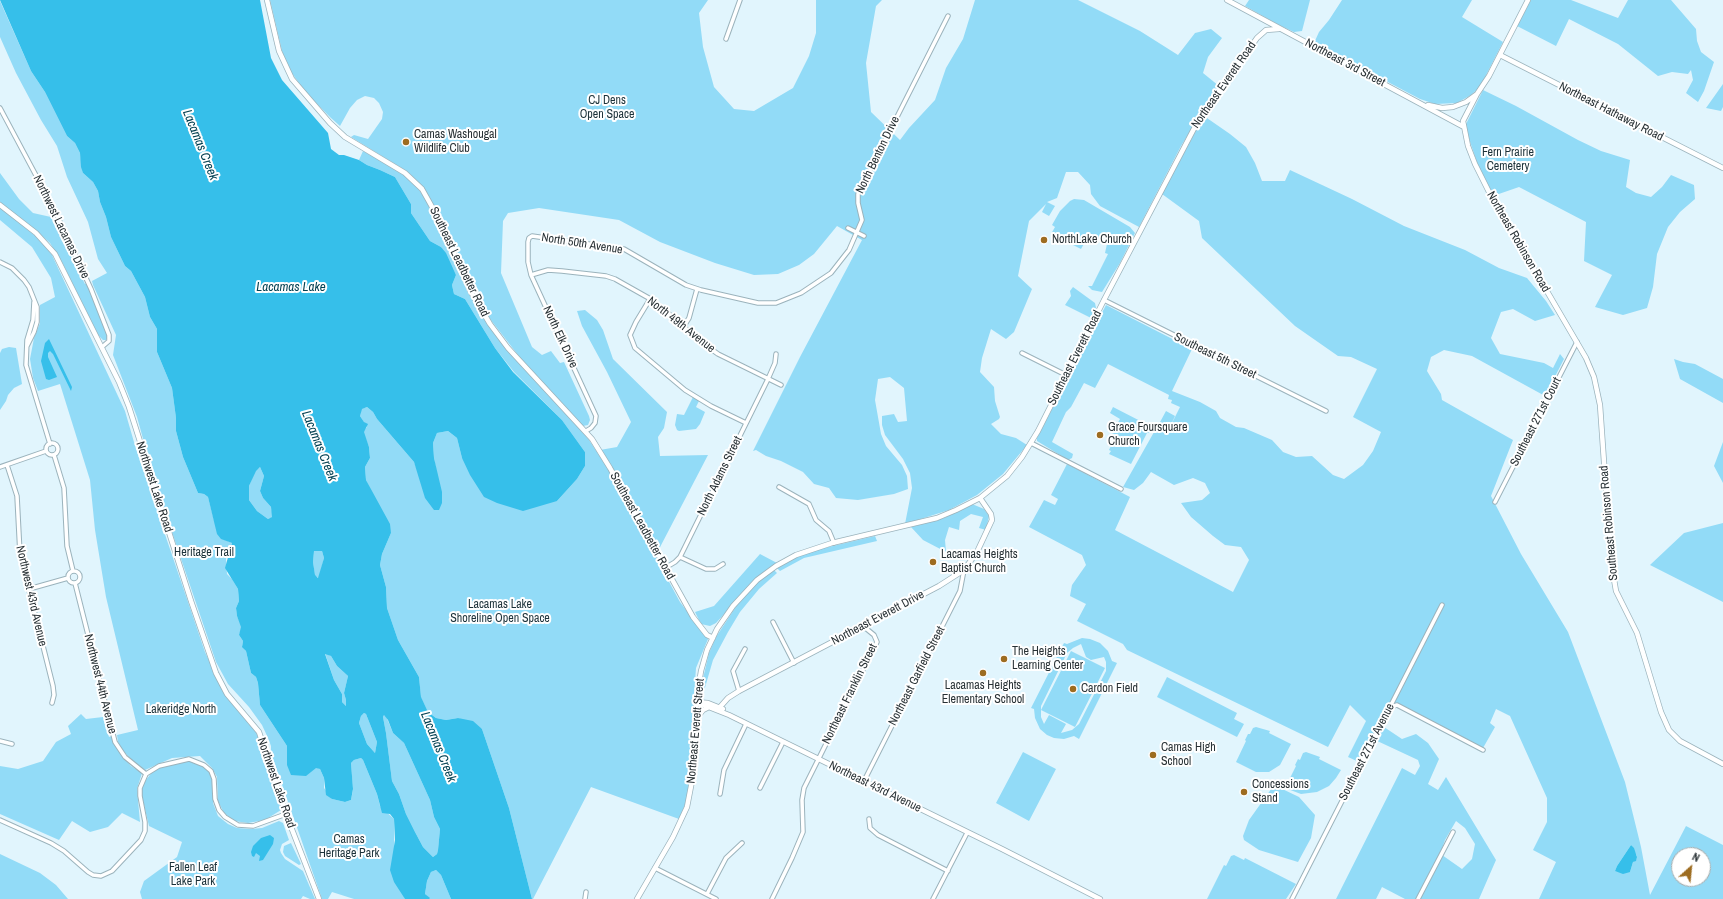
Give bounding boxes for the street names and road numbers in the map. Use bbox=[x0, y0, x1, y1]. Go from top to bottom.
street label: Northeast 3rd Street bbox=[1303, 36, 1387, 90]
street label: Northeast Everett Road bbox=[1189, 39, 1259, 131]
street label: Northeast Hathaway Road bbox=[1556, 79, 1666, 145]
street label: North Benton Drive bbox=[853, 114, 903, 196]
street label: Northwest Lacamas Drive bbox=[30, 173, 92, 281]
street label: Northeast Robinson Road bbox=[1483, 189, 1553, 295]
street label: Southeast Leadbetter Road bbox=[426, 205, 492, 319]
street label: North 50th Avenue bbox=[540, 230, 624, 258]
street label: North 49th Avenue bbox=[644, 294, 718, 356]
street label: North Elk Drive bbox=[539, 304, 581, 370]
street label: Southeast Everett Road bbox=[1045, 308, 1105, 408]
street label: Southeast 5th Street bbox=[1172, 330, 1258, 382]
street label: Southeast 271st Court bbox=[1507, 375, 1565, 469]
street label: North Adams Street bbox=[695, 434, 745, 518]
street label: Northwest Lake Road bbox=[133, 440, 175, 534]
street label: Southeast Robinson Road bbox=[1597, 465, 1621, 581]
street label: Southeast Leadbetter Road bbox=[607, 470, 677, 582]
street label: Northwest 43rd Avenue bbox=[12, 544, 50, 648]
street label: Northeast Everett Drive bbox=[829, 588, 927, 648]
street label: Northeast Garfield Street bbox=[886, 624, 948, 728]
street label: Northwest 44th Avenue bbox=[81, 633, 119, 735]
street label: Northeast Franklin Street bbox=[819, 641, 881, 747]
street label: Northeast Everett Street bbox=[684, 678, 708, 784]
street label: Southeast 271st Avenue bbox=[1336, 701, 1398, 803]
street label: Northwest Lake Road bbox=[254, 736, 298, 830]
street label: Northeast 43rd Avenue bbox=[826, 758, 924, 816]

